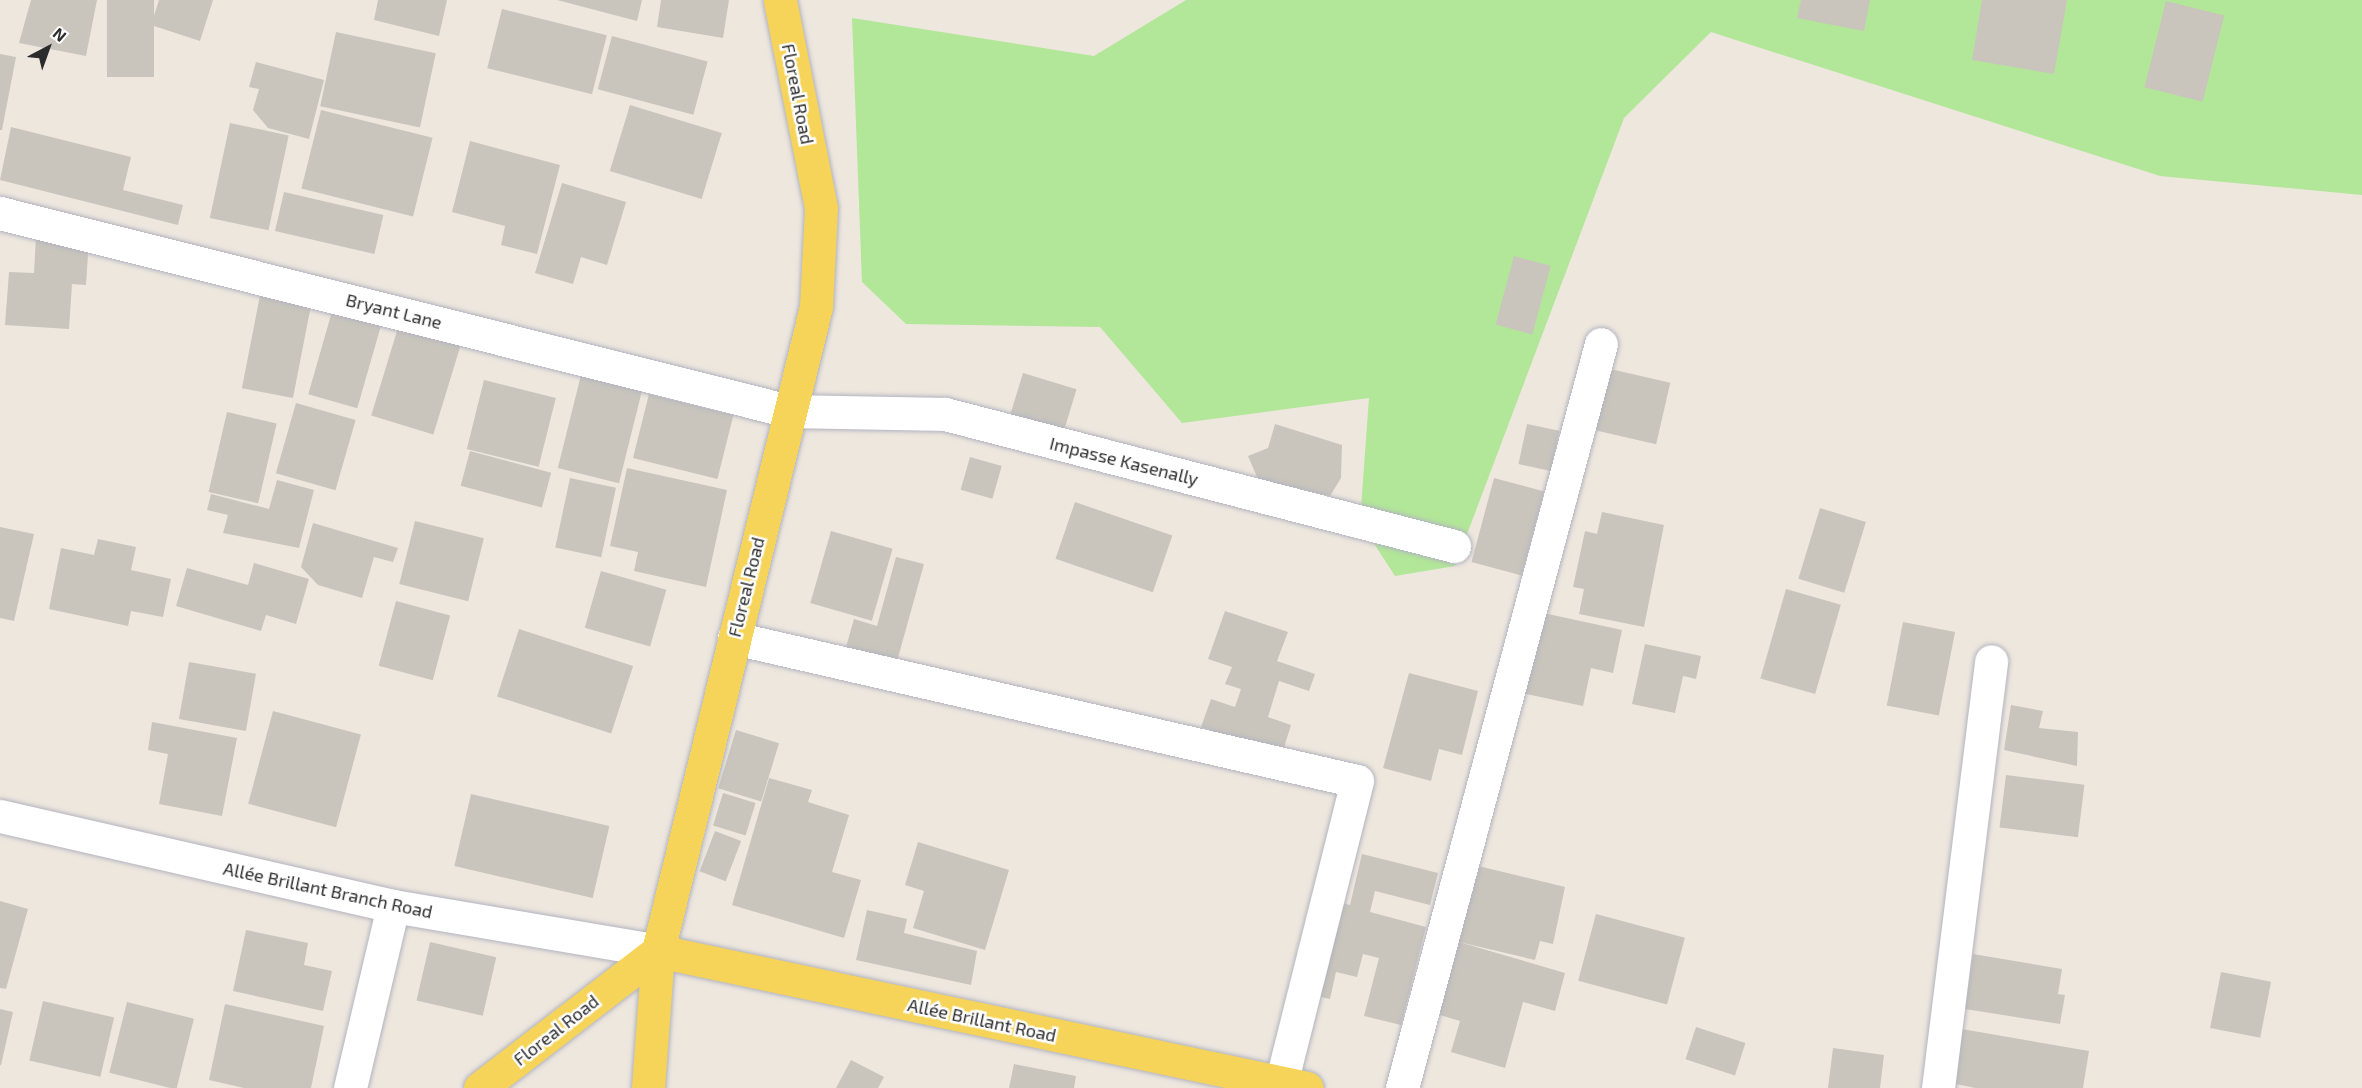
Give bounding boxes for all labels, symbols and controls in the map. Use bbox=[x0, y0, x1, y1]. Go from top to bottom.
north arrow bbox=[18, 18, 78, 78]
text: N bbox=[50, 23, 71, 45]
street label: Floreal Road bbox=[778, 42, 818, 146]
street label: Bryant Lane bbox=[344, 289, 444, 333]
street label: Impasse Kasenally bbox=[1048, 432, 1200, 490]
street label: Floreal Road bbox=[723, 535, 769, 639]
street label: Allée Brillant Branch Road bbox=[221, 857, 435, 923]
street label: Floreal Road bbox=[509, 990, 603, 1070]
street label: Allée Brillant Road bbox=[906, 994, 1058, 1046]

